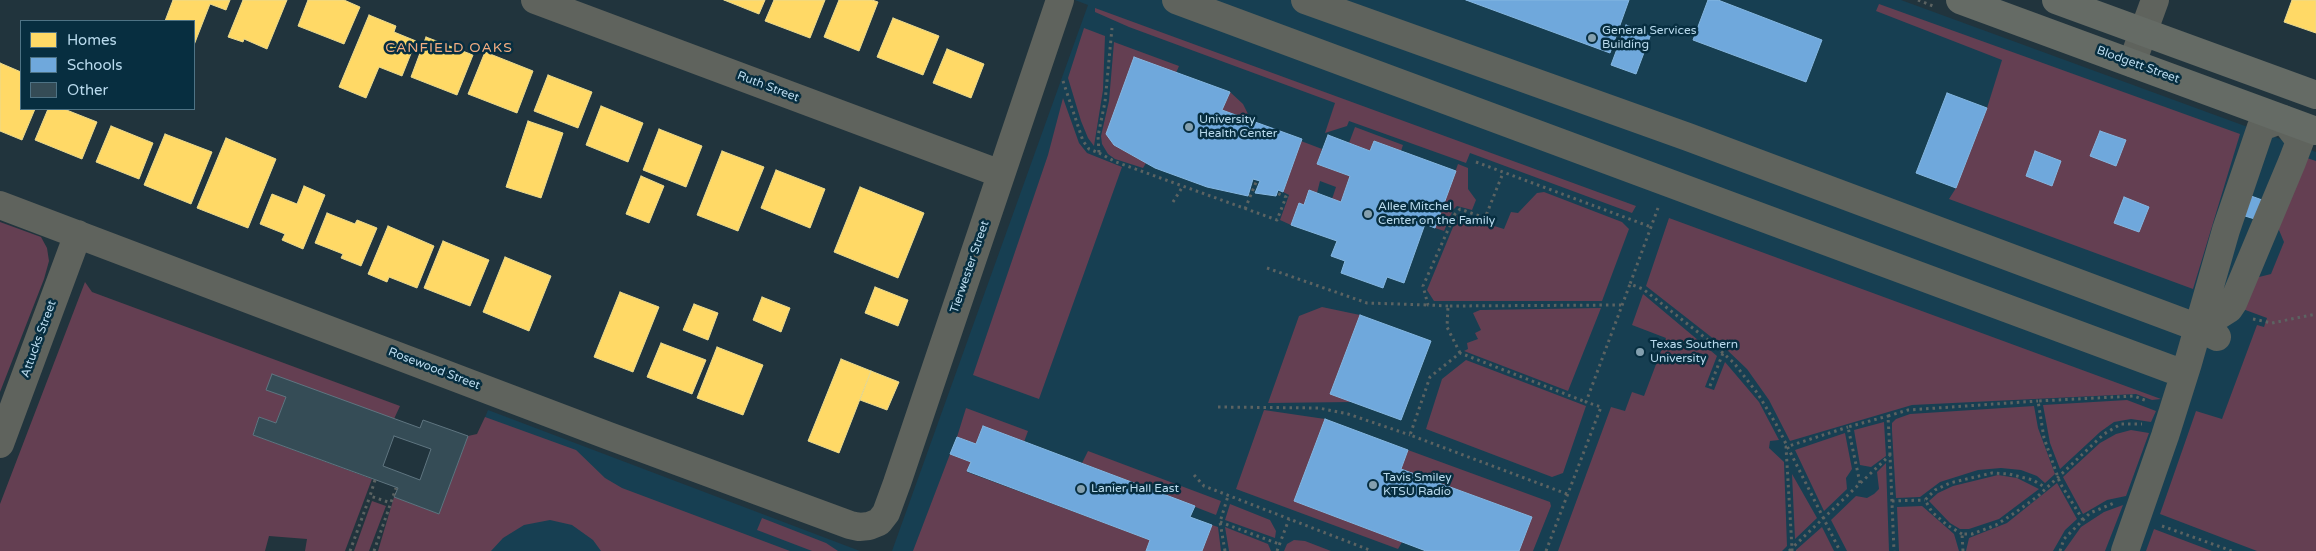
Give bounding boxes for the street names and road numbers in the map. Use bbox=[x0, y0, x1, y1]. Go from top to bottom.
street label: Blodgett Street bbox=[2095, 43, 2181, 87]
street label: Ruth Street bbox=[735, 69, 801, 105]
street label: Tierwester Street bbox=[947, 219, 993, 315]
street label: Attucks Street bbox=[18, 298, 60, 380]
street label: Rosewood Street bbox=[386, 345, 482, 393]

